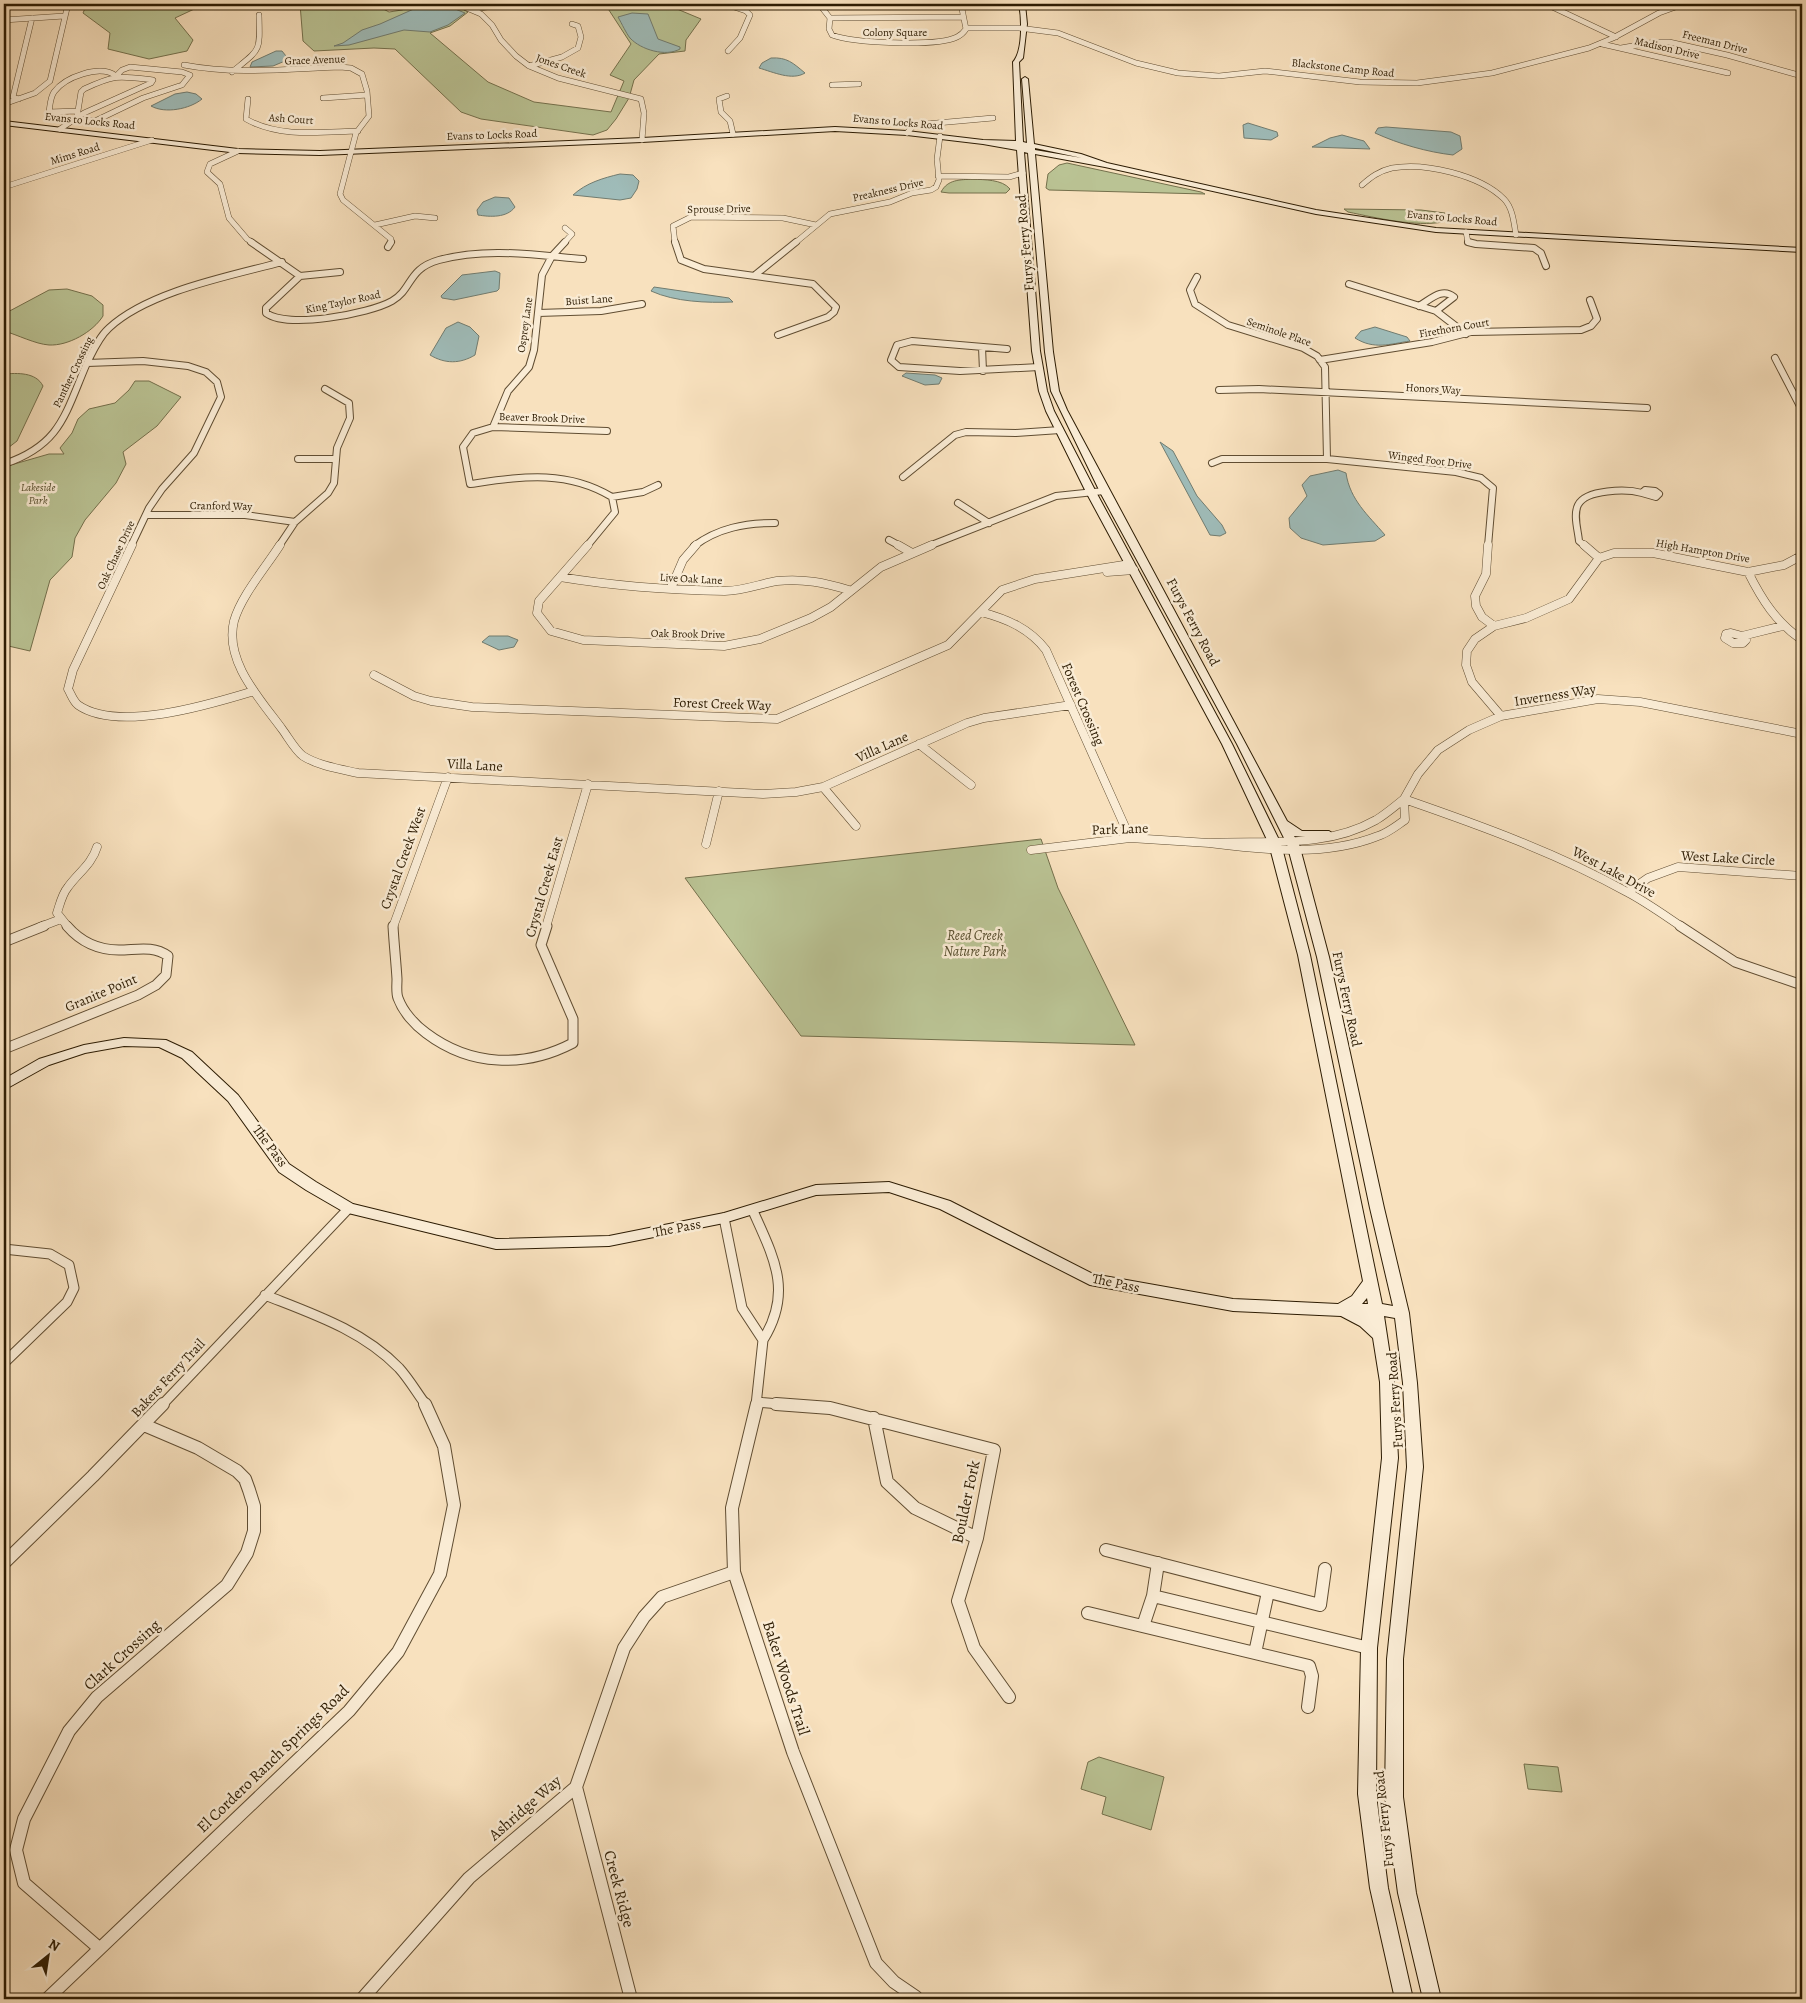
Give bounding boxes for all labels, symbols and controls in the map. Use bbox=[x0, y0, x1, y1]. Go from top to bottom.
street label: Colony Square bbox=[863, 25, 927, 40]
street label: Freeman Drive bbox=[1681, 27, 1749, 57]
street label: Madison Drive bbox=[1633, 33, 1701, 63]
street label: Jones Creek bbox=[534, 50, 589, 82]
street label: Grace Avenue bbox=[284, 51, 346, 69]
street label: Blackstone Camp Road bbox=[1291, 55, 1395, 81]
street label: Evans to Locks Road bbox=[44, 109, 136, 133]
street label: Ash Court bbox=[267, 110, 314, 128]
street label: Evans to Locks Road bbox=[852, 111, 944, 133]
street label: Evans to Locks Road bbox=[446, 126, 538, 144]
street label: Mims Road bbox=[48, 139, 102, 169]
street label: Preakness Drive bbox=[851, 175, 925, 205]
street label: Furys Ferry Road bbox=[1011, 193, 1039, 292]
street label: Sprouse Drive bbox=[687, 201, 751, 217]
street label: Evans to Locks Road bbox=[1406, 207, 1498, 229]
street label: King Taylor Road bbox=[304, 287, 382, 317]
street label: Buist Lane bbox=[565, 291, 613, 309]
street label: Osprey Lane bbox=[514, 296, 536, 354]
street label: Seminole Place bbox=[1245, 314, 1313, 350]
street label: Firethorn Court bbox=[1418, 314, 1491, 342]
street label: Panther Crossing bbox=[49, 333, 97, 410]
street label: Honors Way bbox=[1405, 380, 1461, 398]
street label: Beaver Brook Drive bbox=[499, 409, 585, 427]
street label: Winged Foot Drive bbox=[1386, 447, 1473, 473]
park label: Lakeside Park bbox=[21, 480, 55, 508]
street label: Cranford Way bbox=[190, 498, 252, 514]
street label: Oak Chase Drive bbox=[93, 518, 139, 592]
street label: High Hampton Drive bbox=[1655, 535, 1751, 567]
street label: Live Oak Lane bbox=[659, 570, 723, 588]
street label: Furys Ferry Road bbox=[1162, 575, 1224, 670]
street label: Oak Brook Drive bbox=[651, 626, 725, 642]
street label: Forest Crossing bbox=[1057, 660, 1109, 748]
street label: Inverness Way bbox=[1513, 679, 1598, 711]
street label: Forest Creek Way bbox=[672, 693, 772, 715]
street label: Villa Lane bbox=[852, 727, 911, 767]
street label: Villa Lane bbox=[446, 754, 503, 776]
street label: Crystal Creek West bbox=[376, 804, 430, 912]
street label: Park Lane bbox=[1091, 819, 1149, 839]
street label: Crystal Creek East bbox=[521, 834, 568, 940]
street label: West Lake Drive bbox=[1568, 842, 1659, 902]
street label: West Lake Circle bbox=[1680, 846, 1775, 870]
park label: Reed Creek Nature Park bbox=[943, 926, 1007, 961]
street label: Furys Ferry Road bbox=[1328, 950, 1366, 1049]
street label: Granite Point bbox=[62, 969, 140, 1017]
street label: The Pass bbox=[248, 1121, 292, 1171]
street label: The Pass bbox=[652, 1214, 702, 1242]
street label: The Pass bbox=[1090, 1269, 1142, 1297]
street label: Bakers Ferry Trail bbox=[127, 1334, 210, 1421]
street label: Furys Ferry Road bbox=[1382, 1351, 1408, 1449]
street label: Boulder Fork bbox=[946, 1458, 986, 1546]
street label: Clark Crossing bbox=[79, 1615, 165, 1695]
street label: Baker Woods Trail bbox=[757, 1618, 815, 1738]
street label: El Cordero Ranch Springs Road bbox=[192, 1680, 354, 1838]
street label: Furys Ferry Road bbox=[1369, 1769, 1399, 1868]
street label: Ashridge Way bbox=[483, 1770, 567, 1846]
street label: Creek Ridge bbox=[598, 1848, 640, 1930]
north arrow bbox=[22, 1930, 72, 1980]
text: N bbox=[45, 1934, 63, 1956]

